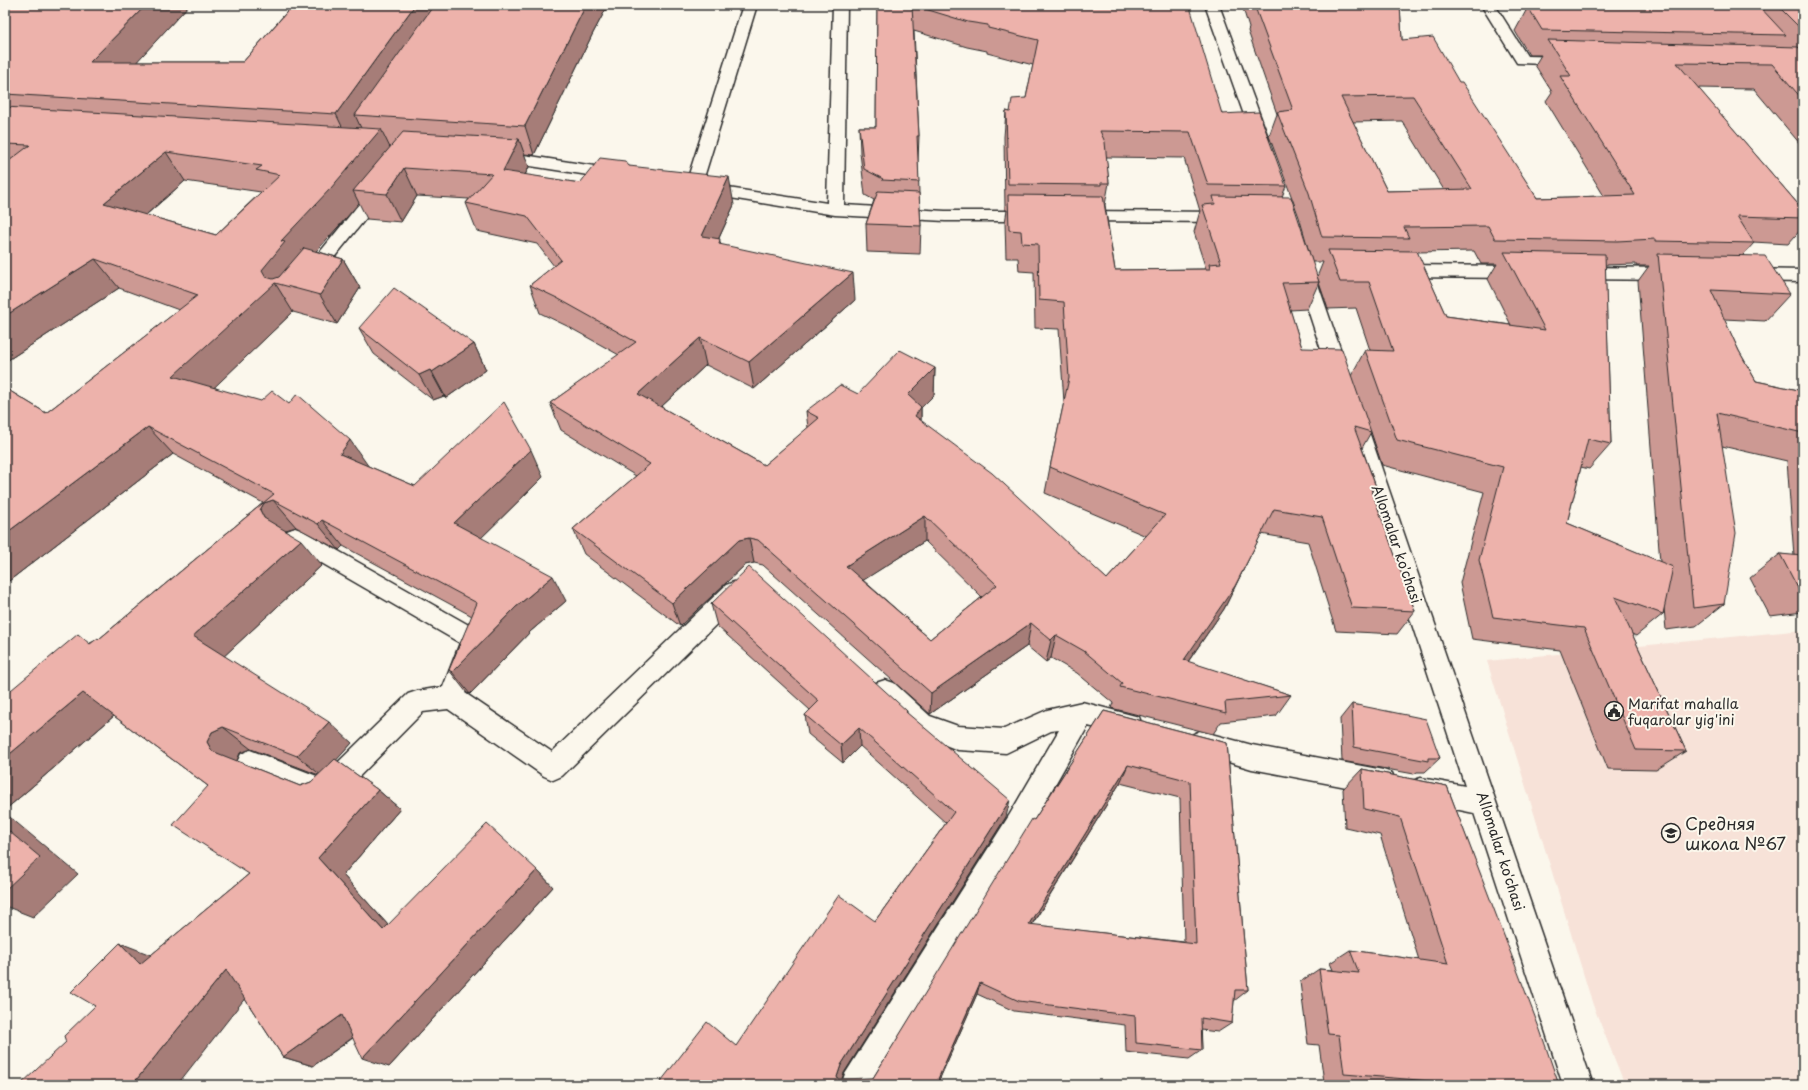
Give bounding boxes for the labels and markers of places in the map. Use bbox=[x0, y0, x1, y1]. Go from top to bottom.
place label: Marifat mahalla fuqarolar yig'ini bbox=[1628, 693, 1739, 730]
public building icon: Marifat mahalla fuqarolar yig'ini bbox=[1603, 700, 1625, 722]
place label: Средняя школа №67 bbox=[1685, 810, 1786, 856]
school or university icon: Средняя школа №67 bbox=[1660, 822, 1682, 844]

